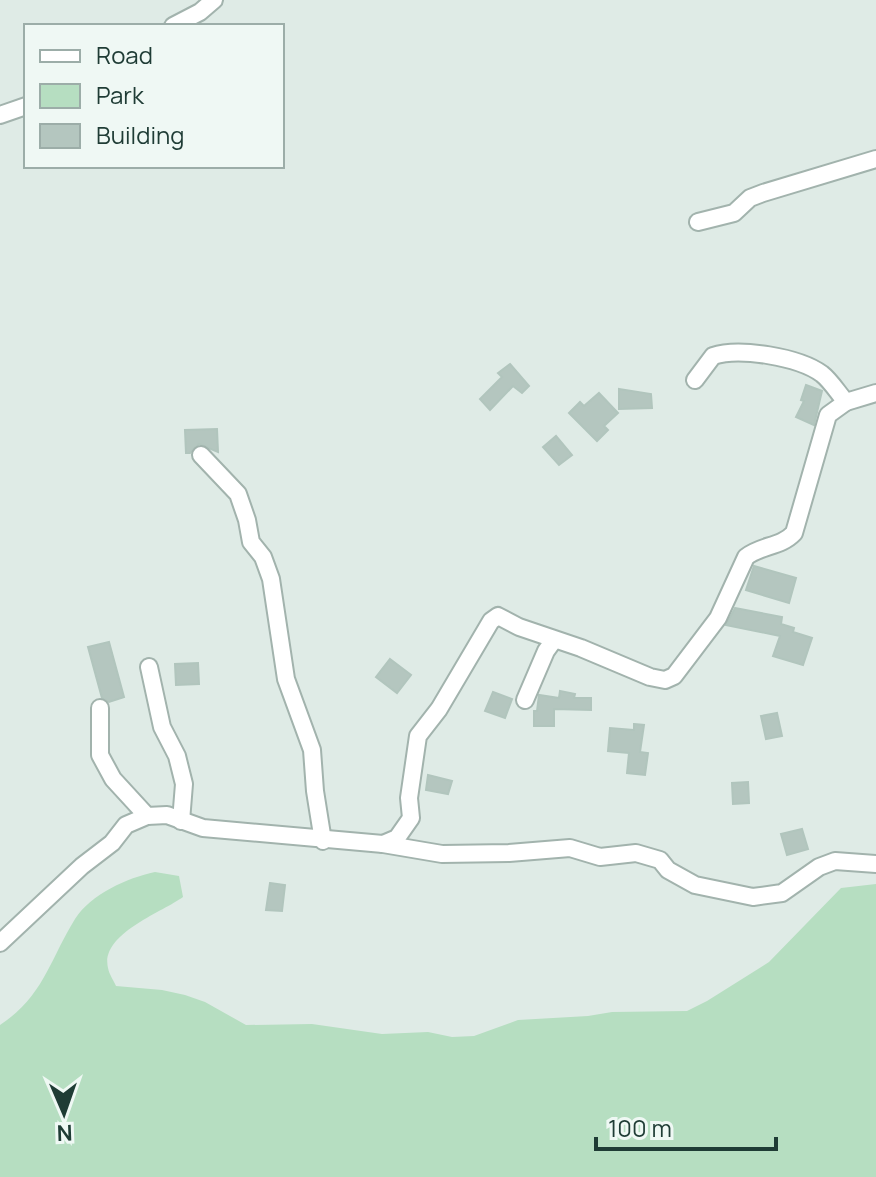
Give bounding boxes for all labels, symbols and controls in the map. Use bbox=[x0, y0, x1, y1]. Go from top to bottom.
legend bbox=[24, 24, 284, 168]
text: Road bbox=[96, 38, 153, 71]
text: Park bbox=[96, 78, 145, 111]
text: Building bbox=[96, 118, 184, 151]
north arrow bbox=[24, 1073, 104, 1153]
scale bar bbox=[596, 1101, 776, 1151]
text: 100 m bbox=[608, 1111, 672, 1144]
text: N bbox=[56, 1118, 73, 1148]

